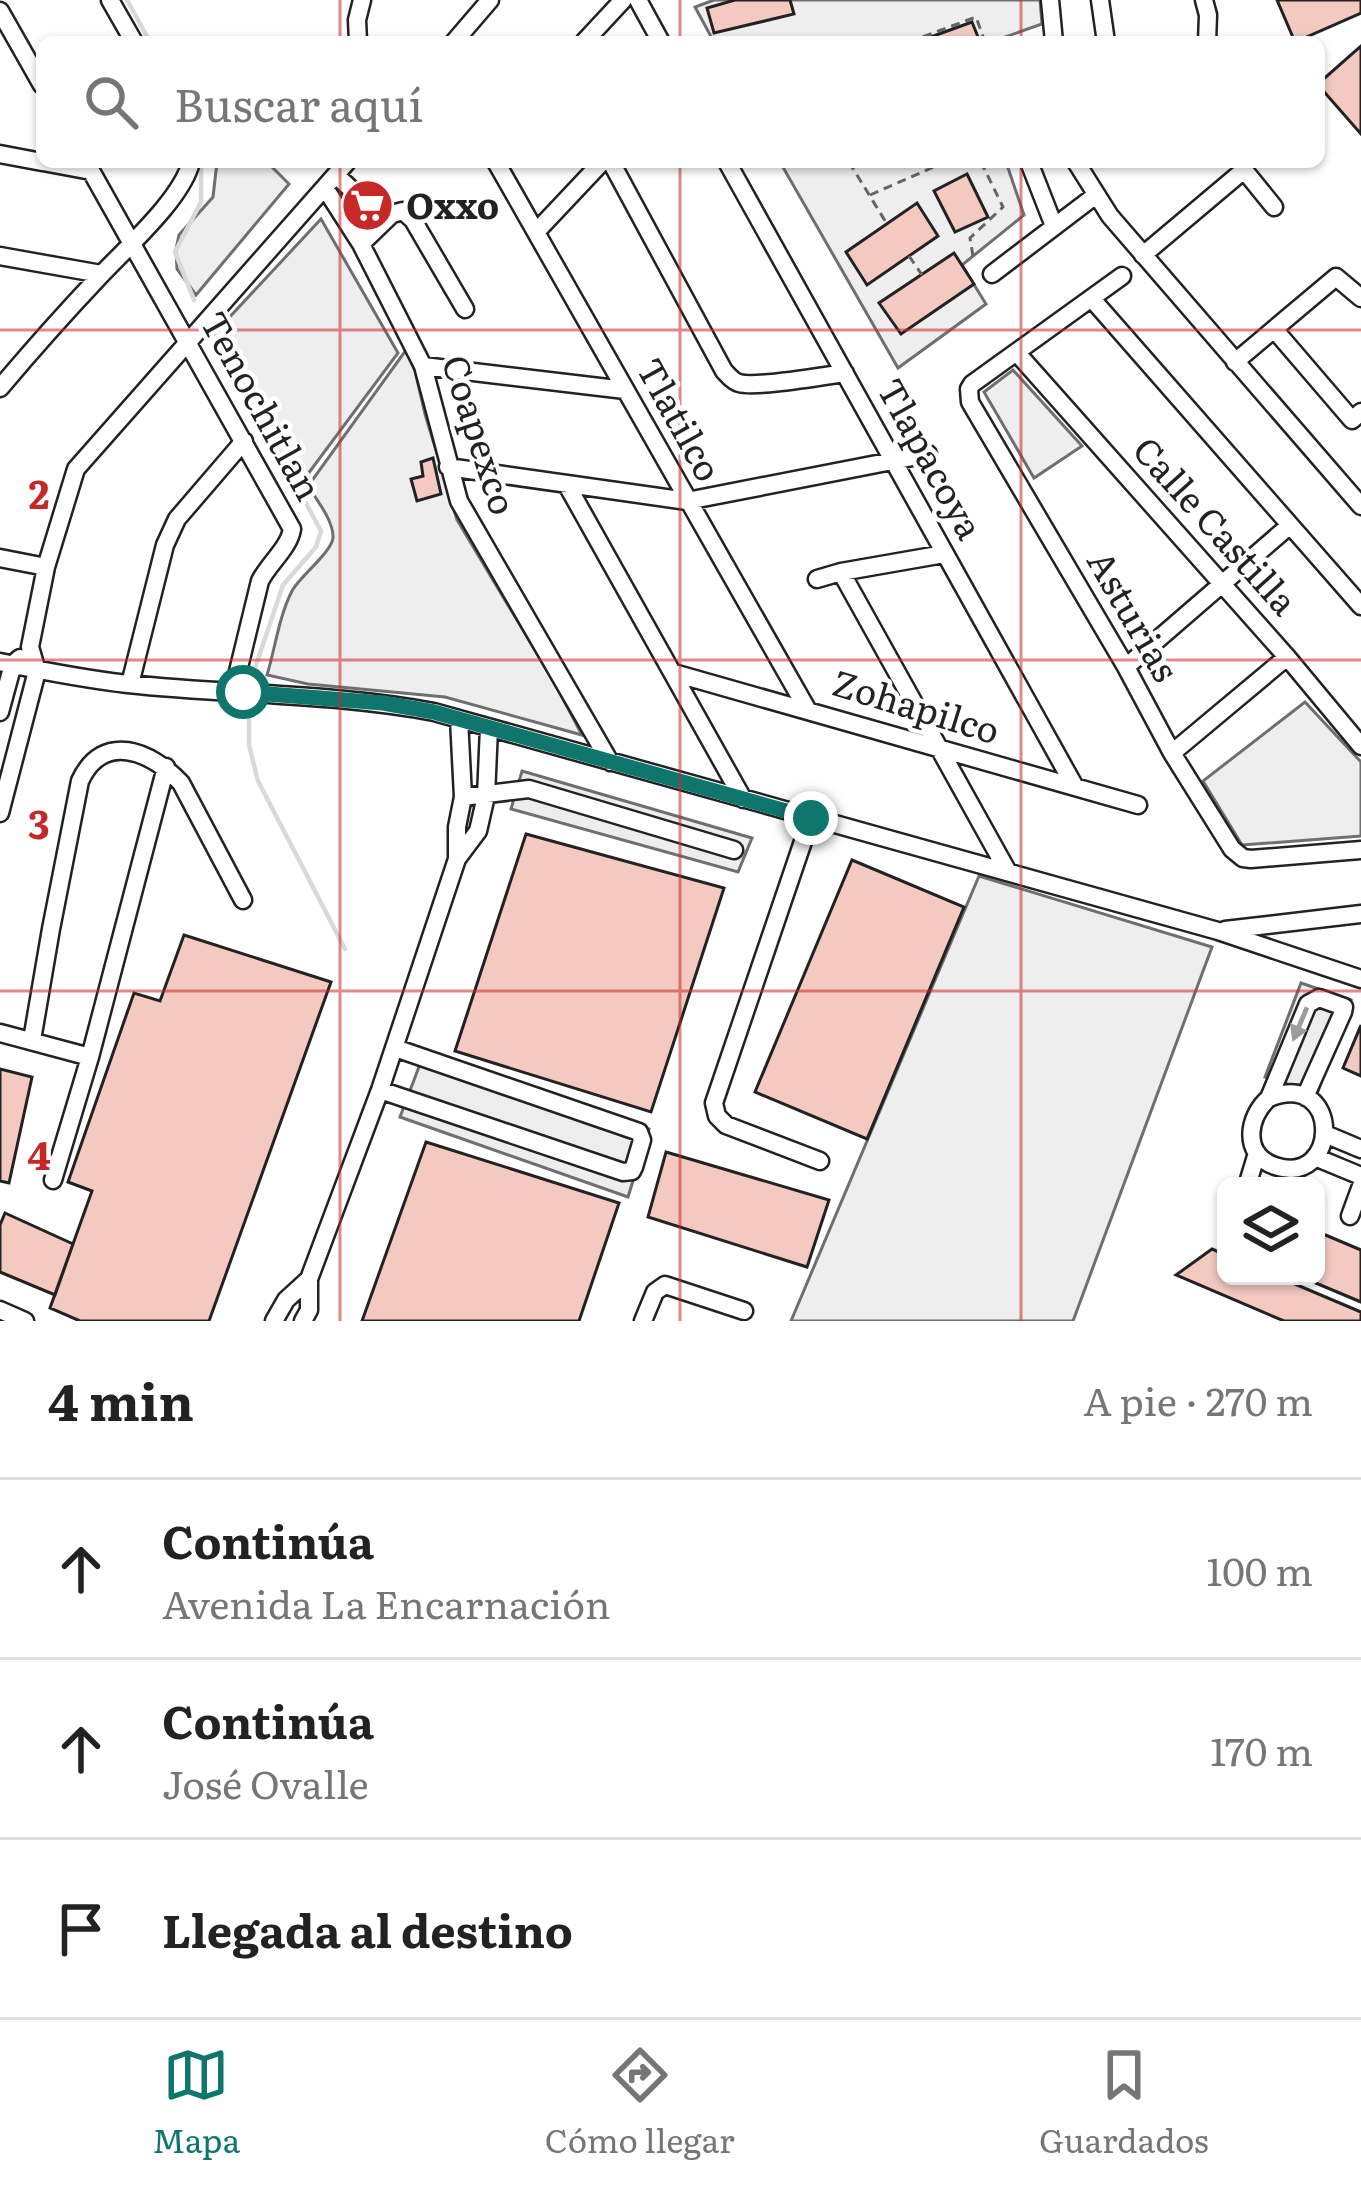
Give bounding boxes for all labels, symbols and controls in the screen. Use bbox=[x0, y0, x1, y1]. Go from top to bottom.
search box bbox=[36, 36, 1325, 168]
icon: search bbox=[78, 69, 144, 135]
text: Buscar aquí bbox=[174, 69, 423, 136]
place label: Oxxo bbox=[406, 177, 499, 230]
supermarket icon: Oxxo bbox=[339, 178, 395, 234]
street label: Tenochitlan bbox=[189, 301, 337, 509]
street label: Tlatilco bbox=[626, 347, 737, 490]
street label: Coapexco bbox=[431, 348, 532, 521]
street label: Tlapacoya bbox=[866, 368, 998, 548]
street label: Calle Castilla bbox=[1122, 423, 1312, 626]
text: 2 bbox=[29, 463, 49, 521]
street label: Asturias bbox=[1076, 539, 1194, 690]
street label: Zohapilco bbox=[827, 654, 1007, 755]
route start bbox=[216, 665, 270, 719]
route end bbox=[784, 791, 838, 845]
text: 3 bbox=[28, 793, 50, 851]
one-way arrow bbox=[1290, 1006, 1309, 1042]
text: 4 bbox=[27, 1124, 51, 1182]
map controls bbox=[1217, 1177, 1325, 1285]
button: layers bbox=[1217, 1177, 1325, 1285]
text: 4 min bbox=[48, 1361, 194, 1437]
text: A pie · 270 m bbox=[1083, 1370, 1313, 1428]
text: Continúa bbox=[162, 1506, 374, 1573]
icon: ahead bbox=[48, 1536, 114, 1602]
text: 100 m bbox=[1206, 1540, 1313, 1598]
text: Avenida La Encarnación bbox=[162, 1573, 611, 1631]
text: Continúa bbox=[162, 1686, 374, 1753]
icon: ahead bbox=[48, 1716, 114, 1782]
text: 170 m bbox=[1210, 1720, 1313, 1778]
text: José Ovalle bbox=[162, 1753, 369, 1811]
text: Llegada al destino bbox=[162, 1895, 573, 1962]
icon: arrive bbox=[48, 1896, 114, 1962]
tab: Mapa bbox=[152, 2042, 240, 2163]
tab: Cómo llegar bbox=[545, 2042, 735, 2163]
tab: Guardados bbox=[1039, 2042, 1209, 2163]

